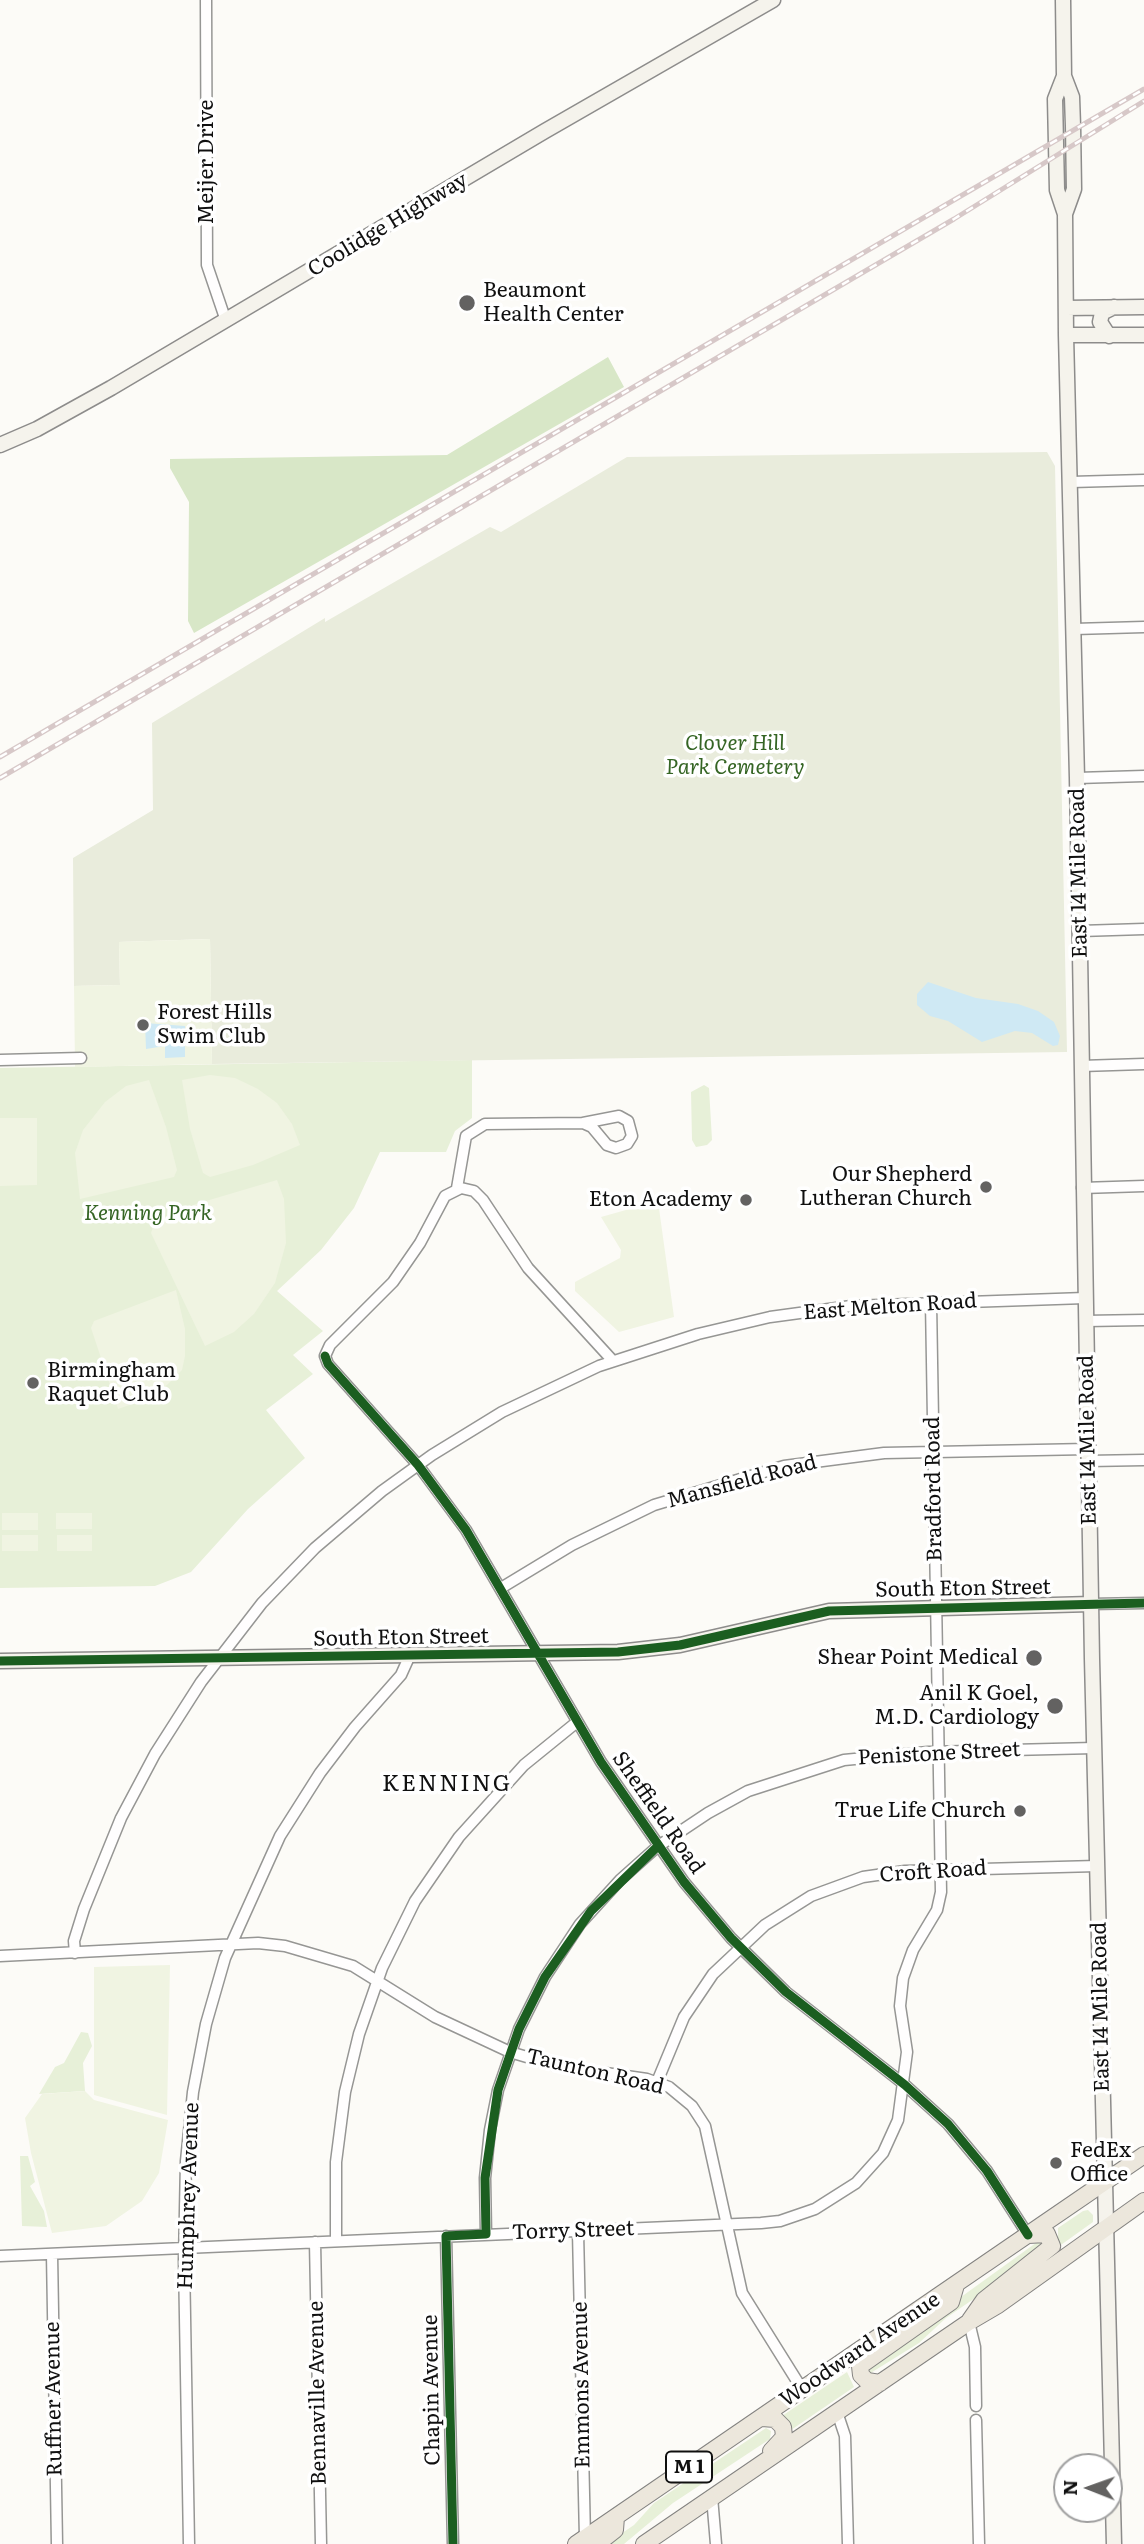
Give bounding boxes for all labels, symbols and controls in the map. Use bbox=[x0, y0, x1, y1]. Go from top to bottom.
street label: Meijer Drive bbox=[194, 99, 220, 225]
street label: Coolidge Highway bbox=[304, 167, 472, 283]
place label: Beaumont Health Center bbox=[483, 278, 624, 328]
marker: Beaumont Health Center bbox=[457, 293, 477, 313]
park label: Clover Hill Park Cemetery bbox=[666, 731, 804, 781]
street label: East 14 Mile Road bbox=[1065, 787, 1093, 959]
place label: Forest Hills Swim Club bbox=[157, 1000, 272, 1050]
marker: Forest Hills Swim Club bbox=[135, 1017, 151, 1033]
place label: Our Shepherd Lutheran Church bbox=[799, 1162, 972, 1212]
marker: Our Shepherd Lutheran Church bbox=[978, 1179, 994, 1195]
place label: Eton Academy bbox=[589, 1187, 732, 1213]
marker: Eton Academy bbox=[738, 1192, 754, 1208]
park label: Kenning Park bbox=[84, 1201, 212, 1227]
street label: East Melton Road bbox=[802, 1288, 978, 1326]
street label: East 14 Mile Road bbox=[1074, 1354, 1102, 1526]
place label: Birmingham Raquet Club bbox=[47, 1358, 176, 1408]
marker: Birmingham Raquet Club bbox=[25, 1375, 41, 1391]
street label: Bradford Road bbox=[920, 1416, 948, 1562]
street label: Mansfield Road bbox=[664, 1450, 820, 1514]
street label: South Eton Street bbox=[875, 1575, 1051, 1603]
street label: South Eton Street bbox=[313, 1624, 489, 1652]
place label: Shear Point Medical bbox=[817, 1645, 1018, 1671]
marker: Shear Point Medical bbox=[1024, 1648, 1044, 1668]
place label: Anil K Goel, M.D. Cardiology bbox=[874, 1681, 1039, 1731]
marker: Anil K Goel, M.D. Cardiology bbox=[1045, 1696, 1065, 1716]
street label: Penistone Street bbox=[857, 1737, 1021, 1771]
street label: Sheffield Road bbox=[607, 1747, 709, 1879]
district label: KENNING bbox=[383, 1770, 511, 1798]
place label: True Life Church bbox=[834, 1798, 1006, 1824]
marker: True Life Church bbox=[1012, 1803, 1028, 1819]
street label: Croft Road bbox=[879, 1856, 987, 1888]
street label: East 14 Mile Road bbox=[1087, 1921, 1115, 2093]
street label: Taunton Road bbox=[524, 2044, 666, 2100]
street label: Humphrey Avenue bbox=[173, 2102, 205, 2290]
place label: FedEx Office bbox=[1070, 2138, 1131, 2188]
marker: FedEx Office bbox=[1048, 2155, 1064, 2171]
street label: Torry Street bbox=[511, 2216, 635, 2246]
street label: Woodward Avenue bbox=[775, 2287, 945, 2413]
street label: Bennaville Avenue bbox=[304, 2300, 332, 2486]
street label: Emmons Avenue bbox=[568, 2301, 596, 2469]
street label: Chapin Avenue bbox=[418, 2314, 446, 2466]
street label: Ruffner Avenue bbox=[40, 2321, 68, 2477]
road number: M 1 bbox=[666, 2452, 712, 2482]
north arrow bbox=[1053, 2453, 1123, 2523]
text: N bbox=[1055, 2479, 1083, 2496]

